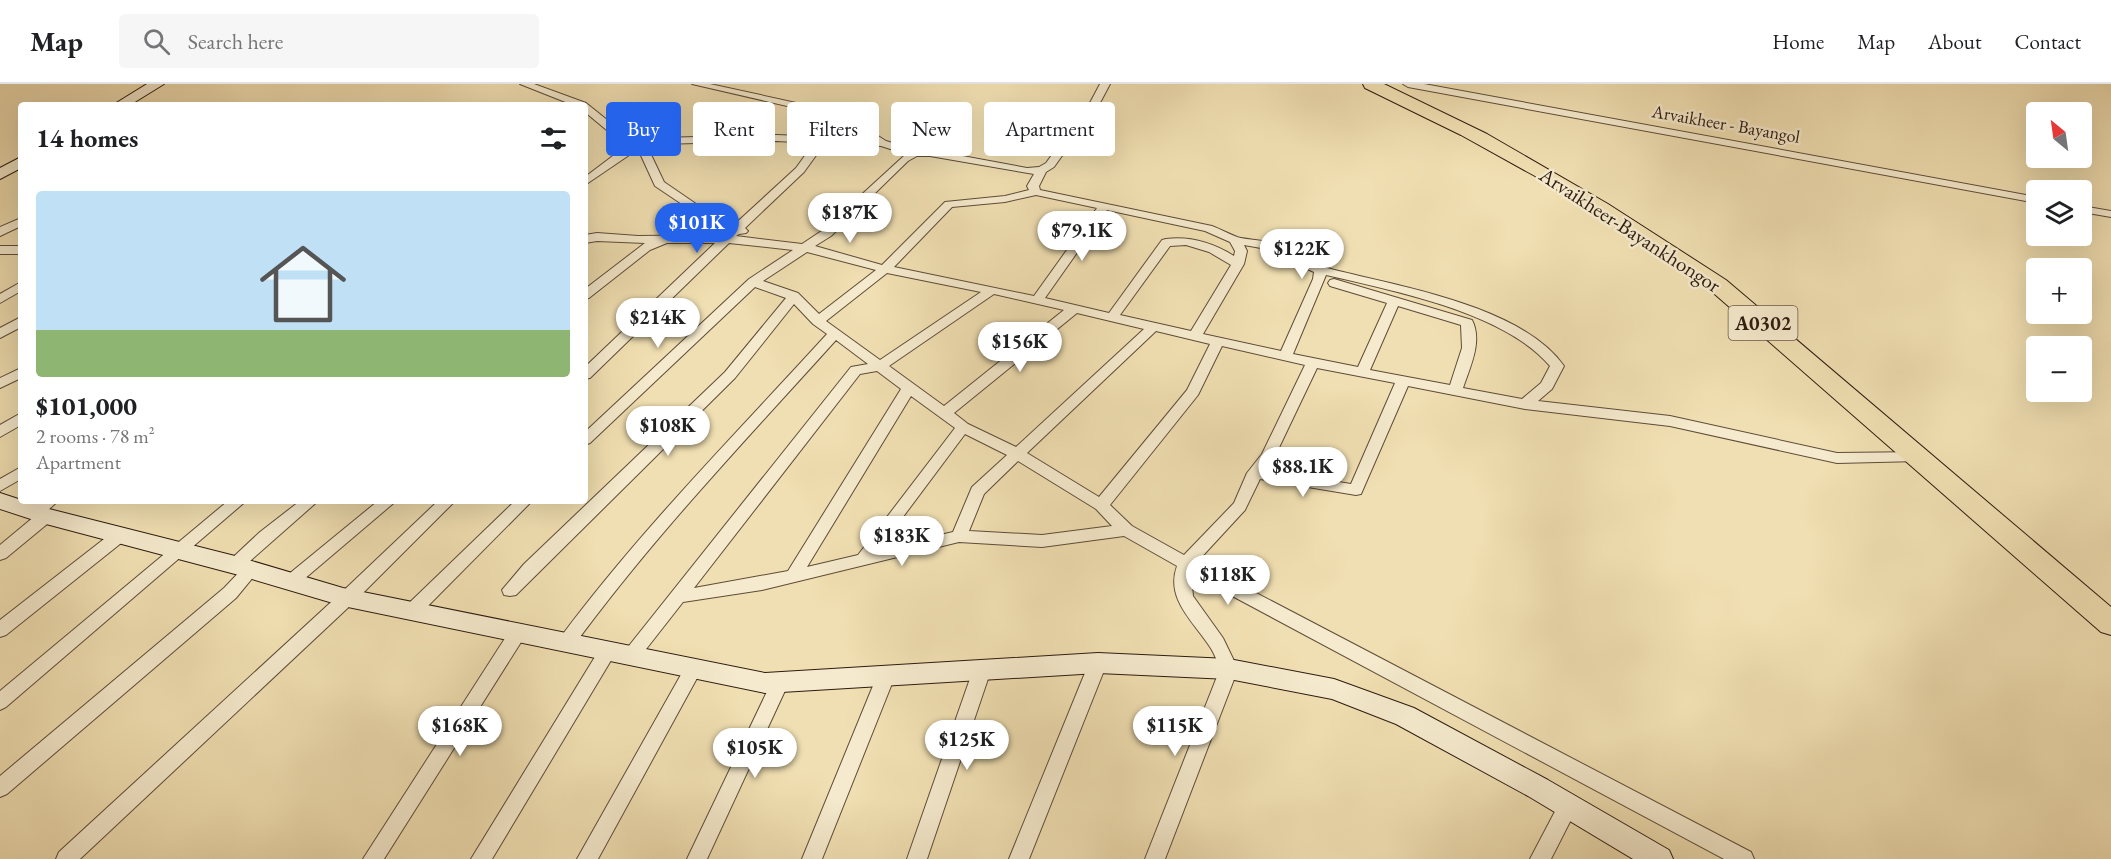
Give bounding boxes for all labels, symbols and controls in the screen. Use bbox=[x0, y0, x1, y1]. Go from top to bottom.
search box bbox=[119, 14, 539, 68]
text: Map bbox=[30, 23, 83, 59]
icon: search bbox=[140, 25, 173, 58]
text: Search here bbox=[188, 27, 283, 56]
text: Home bbox=[1772, 28, 1824, 55]
text: Map bbox=[1857, 28, 1895, 55]
text: About bbox=[1928, 28, 1981, 55]
text: Contact bbox=[2014, 28, 2081, 55]
street label: Arvaikheer - Bayangol bbox=[1649, 99, 1802, 148]
chip: Buy bbox=[606, 102, 681, 156]
chip: Rent bbox=[693, 102, 775, 156]
chip: Filters bbox=[787, 102, 879, 156]
chip: New bbox=[891, 102, 972, 156]
chip: Apartment bbox=[984, 102, 1115, 156]
north arrow bbox=[2026, 102, 2092, 168]
map controls bbox=[2026, 102, 2092, 402]
text: 14 homes bbox=[36, 121, 138, 155]
icon: filters bbox=[537, 122, 570, 155]
street label: Arvaikheer-Bayankhongor bbox=[1534, 160, 1726, 298]
button: layers bbox=[2026, 180, 2092, 246]
pin: $187K bbox=[808, 193, 892, 244]
text: $187K bbox=[822, 199, 878, 225]
pin: $101K bbox=[655, 203, 739, 254]
text: $101K bbox=[669, 209, 725, 235]
pin: $79.1K bbox=[1033, 211, 1131, 262]
text: $79.1K bbox=[1051, 217, 1113, 243]
pin: $122K bbox=[1260, 229, 1344, 280]
icon: home bbox=[249, 230, 357, 338]
text: $122K bbox=[1274, 235, 1330, 261]
button: + bbox=[2026, 258, 2092, 324]
pin: $214K bbox=[616, 298, 700, 349]
text: $214K bbox=[630, 304, 686, 330]
road number: A0302 bbox=[1728, 306, 1798, 340]
pin: $156K bbox=[978, 322, 1062, 373]
text: $156K bbox=[992, 328, 1048, 354]
button: − bbox=[2026, 336, 2092, 402]
text: $101,000 bbox=[36, 389, 137, 423]
pin: $108K bbox=[626, 406, 710, 457]
text: $108K bbox=[640, 412, 696, 438]
text: 2 rooms · 78 m² bbox=[36, 423, 155, 449]
pin: $88.1K bbox=[1254, 447, 1352, 498]
text: Apartment bbox=[36, 449, 121, 475]
text: $88.1K bbox=[1272, 453, 1334, 479]
pin: $183K bbox=[860, 516, 944, 567]
text: $183K bbox=[874, 522, 930, 548]
pin: $118K bbox=[1186, 555, 1270, 606]
text: $118K bbox=[1200, 561, 1256, 587]
pin: $168K bbox=[418, 706, 502, 757]
pin: $115K bbox=[1133, 706, 1217, 757]
text: $168K bbox=[432, 712, 488, 738]
text: $115K bbox=[1147, 712, 1203, 738]
pin: $125K bbox=[925, 720, 1009, 771]
text: $125K bbox=[939, 726, 995, 752]
pin: $105K bbox=[713, 728, 797, 779]
text: $105K bbox=[727, 734, 783, 760]

